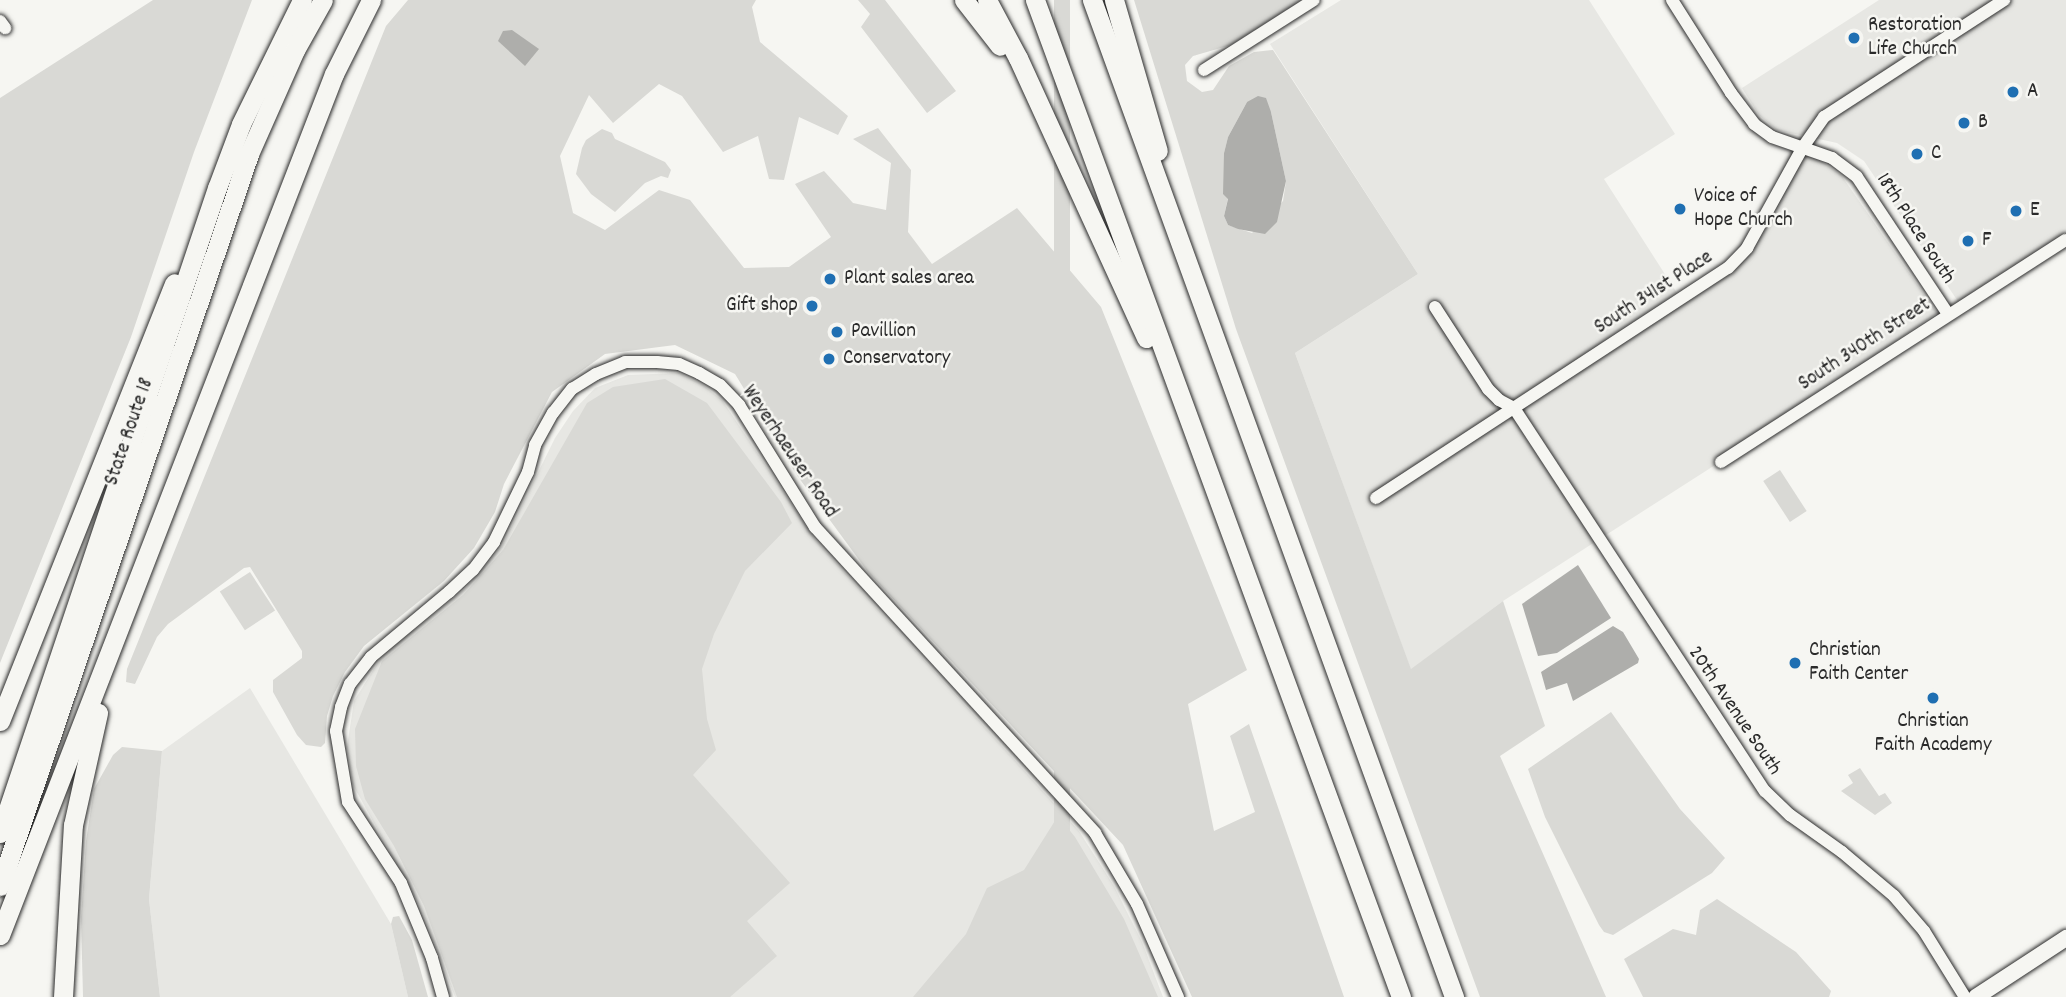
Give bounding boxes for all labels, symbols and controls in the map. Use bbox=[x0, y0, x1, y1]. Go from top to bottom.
place label: Restoration Life Church bbox=[1868, 13, 1962, 63]
marker: Restoration Life Church bbox=[1846, 30, 1862, 46]
place label: A bbox=[2027, 79, 2038, 105]
marker: A bbox=[2005, 84, 2021, 100]
place label: B bbox=[1978, 110, 1988, 136]
marker: B bbox=[1956, 115, 1972, 131]
place label: C bbox=[1931, 141, 1941, 167]
marker: C bbox=[1909, 146, 1925, 162]
street label: 18th Place South bbox=[1870, 169, 1960, 289]
place label: Voice of Hope Church bbox=[1694, 184, 1793, 234]
place label: E bbox=[2030, 198, 2040, 224]
marker: Voice of Hope Church bbox=[1672, 201, 1688, 217]
marker: E bbox=[2008, 203, 2024, 219]
place label: F bbox=[1982, 228, 1991, 254]
marker: F bbox=[1960, 233, 1976, 249]
street label: South 341st Place bbox=[1590, 245, 1718, 341]
place label: Plant sales area bbox=[844, 266, 974, 292]
marker: Plant sales area bbox=[822, 271, 838, 287]
place label: Gift shop bbox=[726, 293, 798, 319]
street label: South 340th Street bbox=[1794, 293, 1936, 397]
marker: Gift shop bbox=[804, 298, 820, 314]
place label: Pavillion bbox=[851, 319, 916, 345]
marker: Pavillion bbox=[829, 324, 845, 340]
place label: Conservatory bbox=[843, 346, 950, 372]
marker: Conservatory bbox=[821, 351, 837, 367]
street label: State Route 18 bbox=[100, 375, 160, 489]
street label: Weyerhaeuser Road bbox=[735, 381, 843, 523]
place label: Christian Faith Center bbox=[1809, 638, 1908, 688]
street label: 20th Avenue South bbox=[1682, 642, 1786, 780]
marker: Christian Faith Center bbox=[1787, 655, 1803, 671]
marker: Christian Faith Academy bbox=[1925, 690, 1941, 706]
place label: Christian Faith Academy bbox=[1874, 709, 1992, 759]

